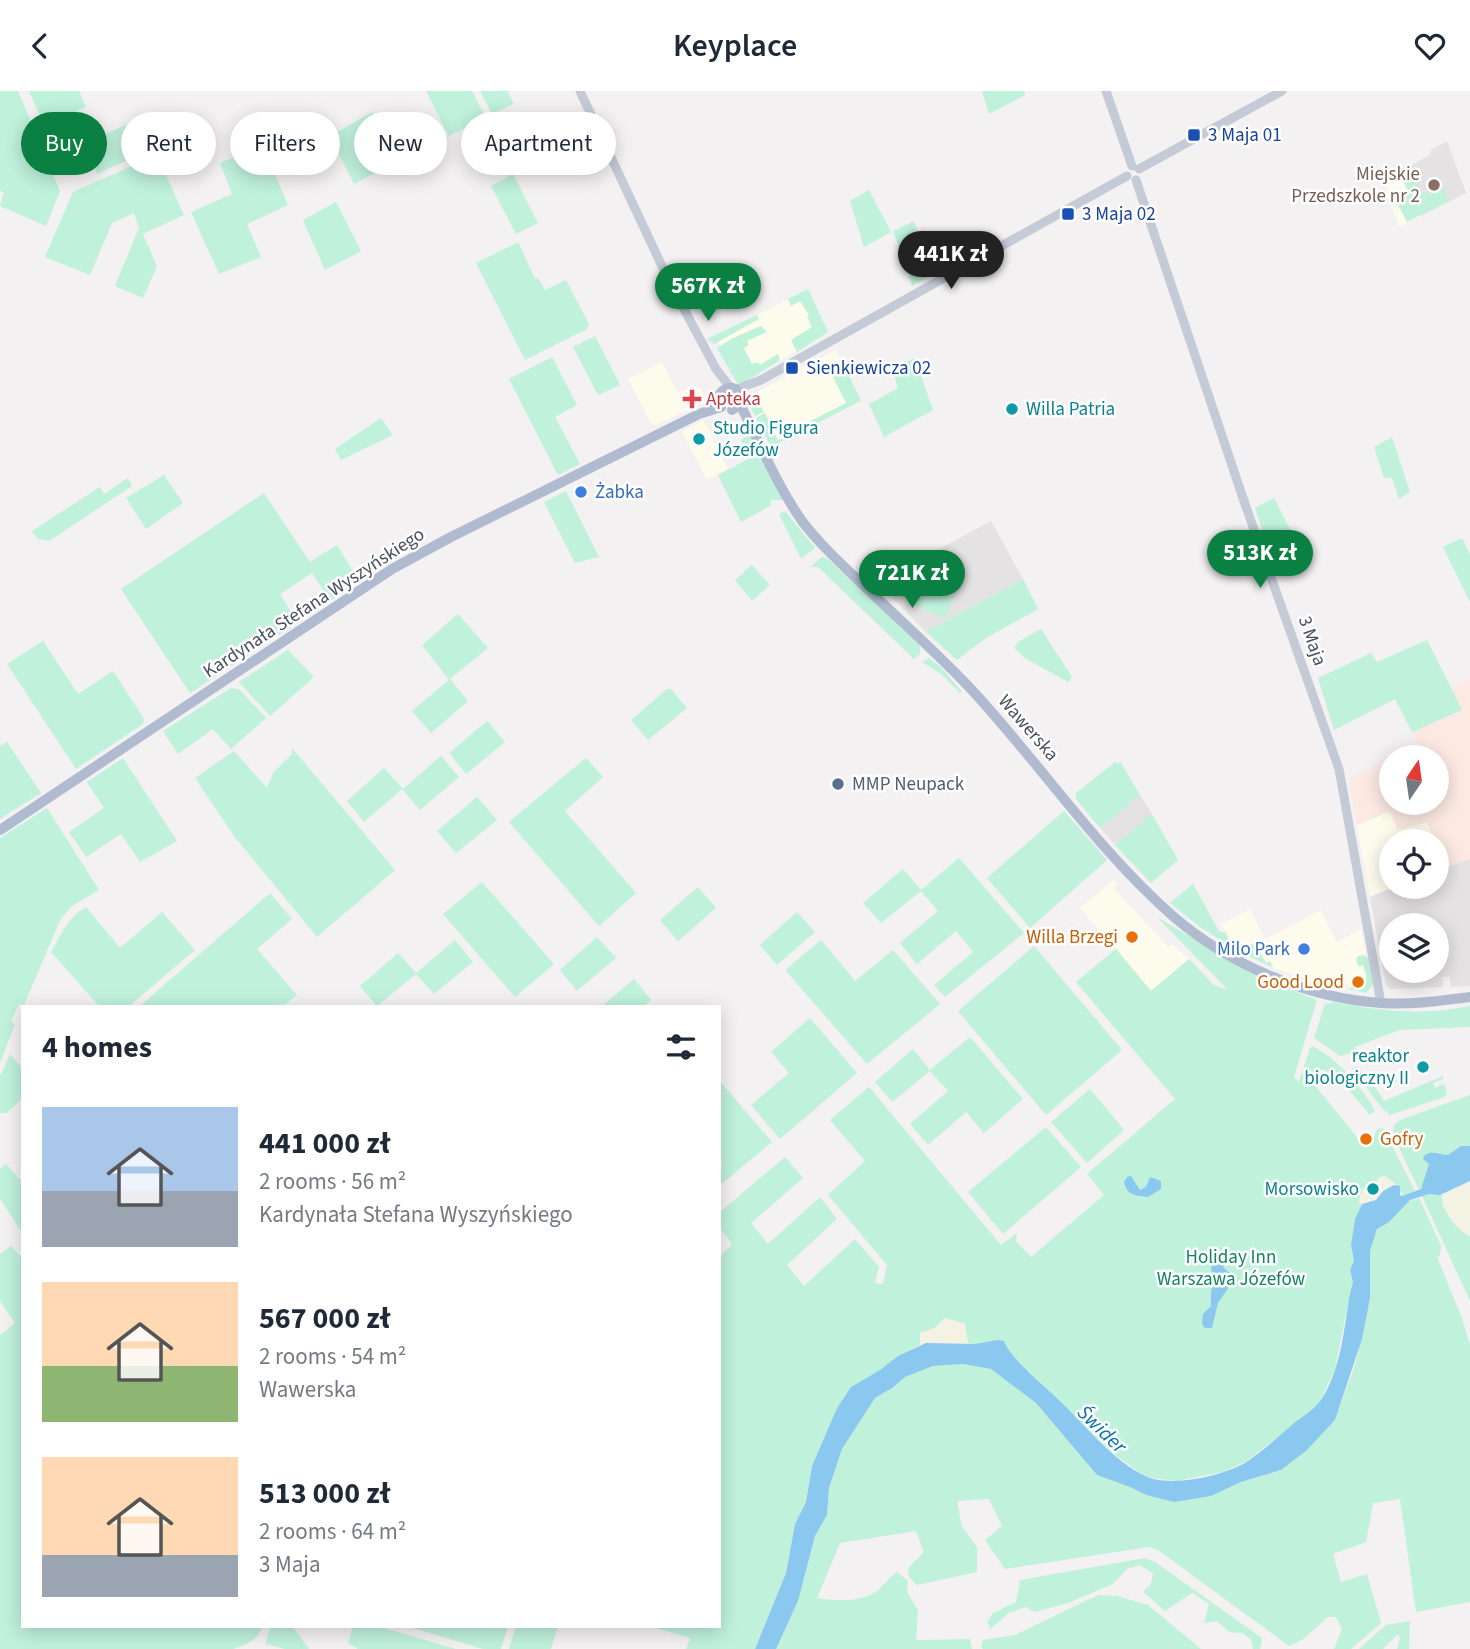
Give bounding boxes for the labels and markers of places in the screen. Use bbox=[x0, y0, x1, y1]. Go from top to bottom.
place label: 3 Maja 01 bbox=[1208, 122, 1282, 149]
marker: 3 Maja 01 bbox=[1186, 127, 1202, 143]
place label: Miejskie Przedszkole nr 2 bbox=[1291, 161, 1420, 210]
marker: Miejskie Przedszkole nr 2 bbox=[1426, 177, 1442, 193]
place label: 3 Maja 02 bbox=[1082, 201, 1156, 228]
marker: 3 Maja 02 bbox=[1060, 206, 1076, 222]
pin: 441K zł bbox=[886, 231, 1016, 291]
pin: 567K zł bbox=[643, 264, 773, 323]
place label: Sienkiewicza 02 bbox=[806, 355, 931, 382]
marker: Sienkiewicza 02 bbox=[784, 360, 800, 376]
place label: Apteka bbox=[706, 386, 761, 413]
marker: Apteka bbox=[684, 391, 700, 407]
place label: Willa Patria bbox=[1026, 396, 1115, 423]
marker: Willa Patria bbox=[1004, 401, 1020, 417]
place label: Studio Figura Józefów bbox=[713, 415, 818, 464]
marker: Studio Figura Józefów bbox=[691, 431, 707, 447]
place label: Żabka bbox=[595, 479, 644, 506]
marker: Żabka bbox=[573, 484, 589, 500]
pin: 513K zł bbox=[1195, 531, 1325, 590]
pin: 721K zł bbox=[847, 551, 977, 610]
place label: MMP Neupack bbox=[852, 771, 965, 798]
marker: MMP Neupack bbox=[830, 776, 846, 792]
place label: Willa Brzegi bbox=[1026, 924, 1118, 951]
marker: Willa Brzegi bbox=[1124, 929, 1140, 945]
place label: Milo Park bbox=[1217, 936, 1291, 963]
marker: Milo Park bbox=[1296, 941, 1312, 957]
place label: Good Lood bbox=[1257, 969, 1344, 996]
marker: Good Lood bbox=[1350, 974, 1366, 990]
place label: reaktor biologiczny II bbox=[1304, 1043, 1409, 1092]
marker: reaktor biologiczny II bbox=[1415, 1059, 1431, 1075]
place label: Gofry bbox=[1380, 1126, 1424, 1153]
marker: Gofry bbox=[1358, 1131, 1374, 1147]
place label: Morsowisko bbox=[1265, 1176, 1359, 1203]
marker: Morsowisko bbox=[1365, 1181, 1381, 1197]

